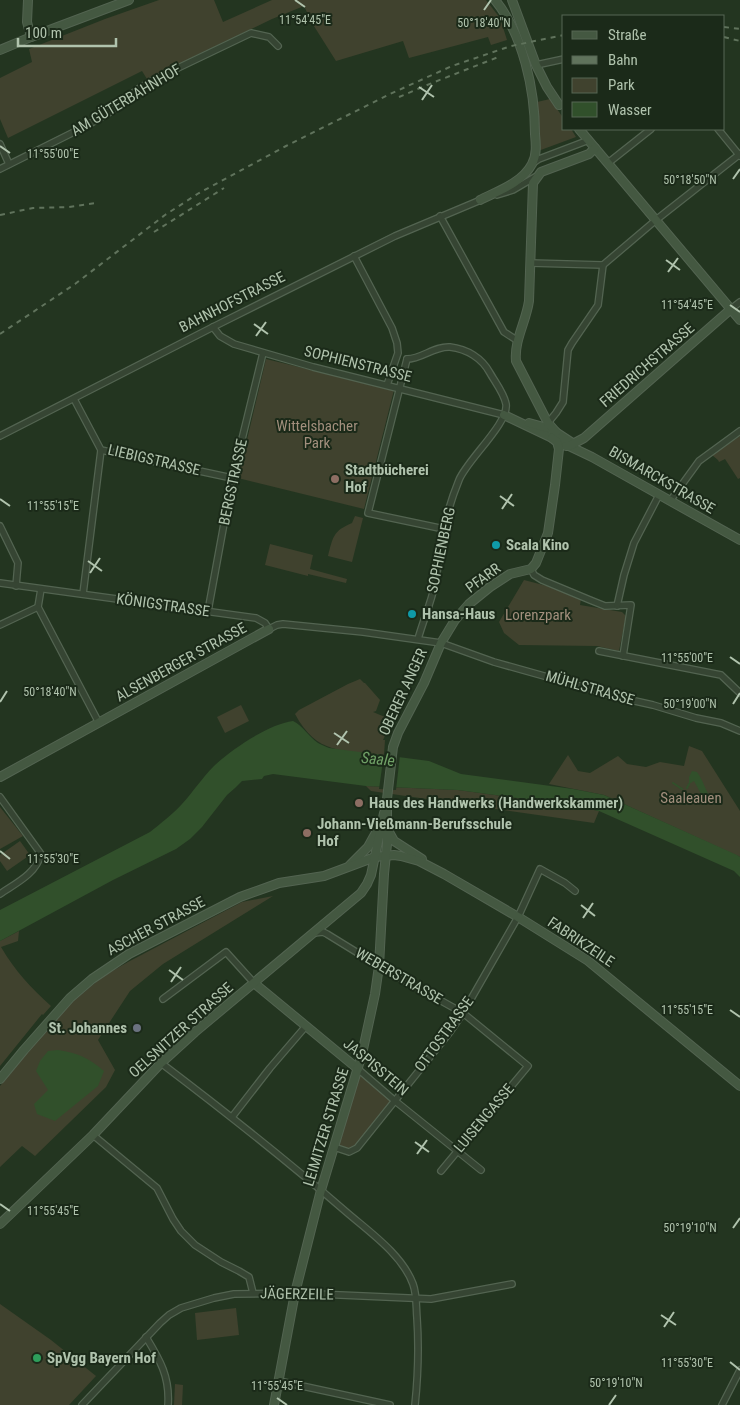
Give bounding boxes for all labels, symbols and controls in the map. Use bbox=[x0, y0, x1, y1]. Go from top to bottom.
text: 11°54'45"E bbox=[279, 13, 331, 27]
scale bar bbox=[18, 15, 115, 47]
legend bbox=[562, 15, 725, 130]
text: 50°18'40"N bbox=[457, 16, 511, 30]
text: 100 m bbox=[25, 24, 62, 42]
text: Straße bbox=[608, 26, 647, 44]
text: Bahn bbox=[608, 51, 638, 69]
street label: AM GÜTERBAHNHOF bbox=[68, 60, 184, 140]
text: Park bbox=[608, 76, 635, 94]
text: Wasser bbox=[608, 101, 652, 119]
text: 11°55'00"E bbox=[27, 147, 79, 161]
text: 50°18'50"N bbox=[663, 173, 717, 187]
street label: BAHNHOFSTRASSE bbox=[176, 268, 288, 336]
text: 11°54'45"E bbox=[661, 298, 713, 312]
street label: FRIEDRICHSTRASSE bbox=[596, 319, 698, 411]
street label: SOPHIENSTRASSE bbox=[302, 342, 414, 386]
park label: Wittelsbacher Park bbox=[276, 417, 358, 452]
street label: BERGSTRASSE bbox=[215, 437, 251, 527]
street label: LIEBIGSTRASSE bbox=[106, 441, 202, 479]
street label: BISMARCKSTRASSE bbox=[606, 442, 718, 518]
place label: Stadtbücherei Hof bbox=[345, 461, 429, 496]
marker: Stadtbücherei Hof bbox=[329, 473, 341, 485]
text: 11°55'15"E bbox=[27, 499, 79, 513]
street label: SOPHIENBERG bbox=[423, 505, 459, 595]
place label: Scala Kino bbox=[506, 536, 569, 554]
marker: Scala Kino bbox=[490, 539, 502, 551]
street label: PFARR bbox=[462, 559, 504, 597]
street label: KÖNIGSTRASSE bbox=[115, 590, 211, 620]
place label: Hansa-Haus bbox=[422, 605, 496, 623]
park label: Lorenzpark bbox=[505, 606, 571, 624]
marker: Hansa-Haus bbox=[406, 608, 418, 620]
street label: ALSENBERGER STRASSE bbox=[112, 619, 250, 705]
street label: OBERER ANGER bbox=[375, 646, 431, 738]
text: 11°55'00"E bbox=[661, 651, 713, 665]
street label: MÜHLSTRASSE bbox=[544, 667, 636, 709]
text: 50°18'40"N bbox=[23, 685, 77, 699]
text: 50°19'00"N bbox=[663, 697, 717, 711]
water label: Saale bbox=[360, 748, 396, 770]
park label: Saaleauen bbox=[660, 789, 722, 807]
place label: Haus des Handwerks (Handwerkskammer) bbox=[369, 794, 623, 812]
marker: Haus des Handwerks (Handwerkskammer) bbox=[353, 797, 365, 809]
place label: Johann-Vießmann-Berufsschule Hof bbox=[317, 815, 512, 850]
marker: Johann-Vießmann-Berufsschule Hof bbox=[301, 827, 313, 839]
text: 11°55'30"E bbox=[27, 852, 79, 866]
street label: ASCHER STRASSE bbox=[104, 893, 208, 959]
street label: FABRIKZEILE bbox=[544, 913, 618, 971]
street label: WEBERSTRASSE bbox=[352, 944, 446, 1008]
street label: OELSNITZER STRASSE bbox=[125, 978, 237, 1082]
street label: OTTOSTRASSE bbox=[411, 993, 477, 1075]
text: 11°55'15"E bbox=[661, 1003, 713, 1017]
place label: St. Johannes bbox=[48, 1019, 127, 1037]
marker: St. Johannes bbox=[131, 1022, 143, 1034]
street label: JASPISSTEIN bbox=[340, 1035, 412, 1099]
street label: LEIMITZER STRASSE bbox=[299, 1066, 353, 1188]
street label: LUISENGASSE bbox=[450, 1080, 518, 1156]
text: 11°55'45"E bbox=[27, 1204, 79, 1218]
text: 50°19'10"N bbox=[663, 1221, 717, 1235]
street label: JÄGERZEILE bbox=[260, 1284, 334, 1304]
place label: SpVgg Bayern Hof bbox=[47, 1349, 156, 1367]
marker: SpVgg Bayern Hof bbox=[31, 1352, 43, 1364]
text: 11°55'30"E bbox=[661, 1356, 713, 1370]
text: 50°19'10"N bbox=[589, 1376, 643, 1390]
text: 11°55'45"E bbox=[251, 1379, 303, 1393]

